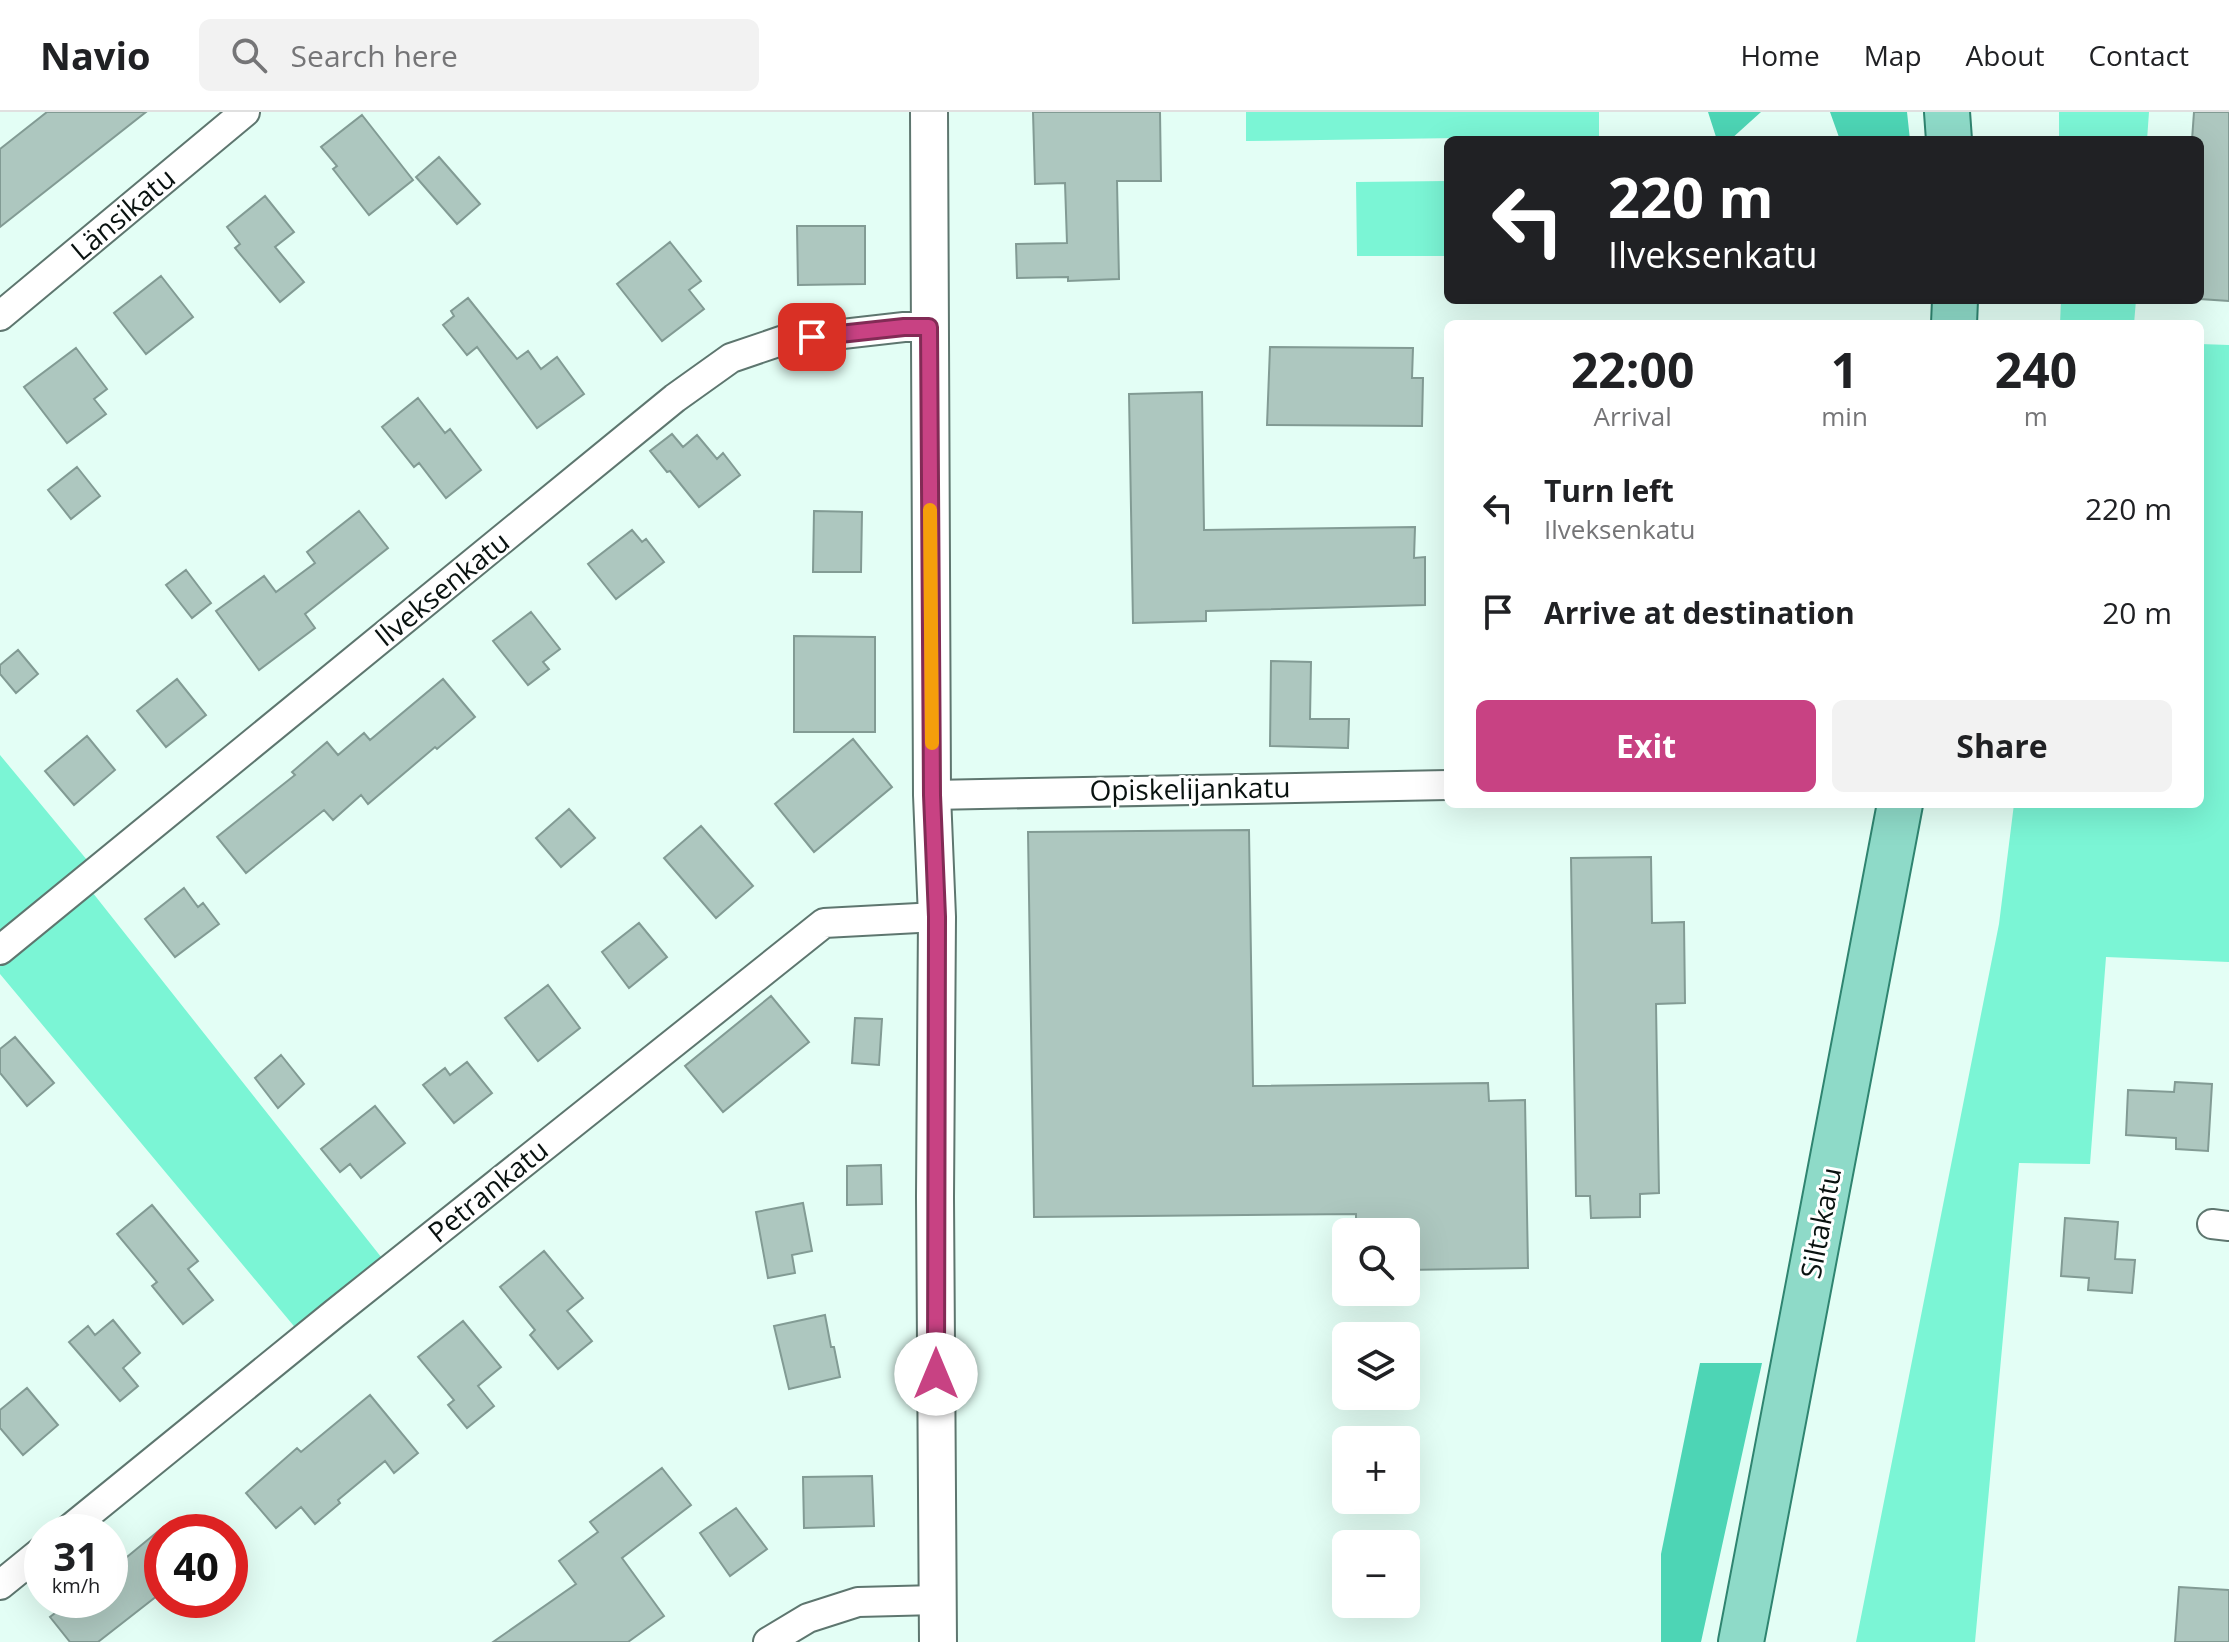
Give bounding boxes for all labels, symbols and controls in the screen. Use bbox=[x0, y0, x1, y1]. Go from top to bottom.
search box bbox=[199, 19, 759, 91]
text: Navio bbox=[40, 29, 151, 81]
icon: search bbox=[227, 33, 271, 77]
text: Search here bbox=[291, 35, 458, 76]
text: Home bbox=[1741, 36, 1820, 74]
text: Map bbox=[1864, 36, 1922, 74]
text: About bbox=[1966, 36, 2044, 74]
text: Contact bbox=[2088, 36, 2189, 74]
street label: Länsikatu bbox=[62, 158, 183, 268]
text: 220 m bbox=[1608, 158, 1774, 234]
icon: left bbox=[1476, 168, 1580, 272]
text: Ilveksenkatu bbox=[1608, 230, 1818, 279]
pin bbox=[778, 303, 846, 371]
icon: arrive bbox=[790, 315, 834, 359]
text: 22:00 bbox=[1571, 337, 1694, 402]
text: 1 bbox=[1831, 337, 1858, 402]
text: 240 bbox=[1995, 337, 2077, 402]
text: Arrival bbox=[1593, 398, 1672, 434]
text: min bbox=[1821, 398, 1868, 434]
text: m bbox=[2024, 398, 2048, 434]
text: Turn left bbox=[1544, 470, 1674, 511]
icon: left bbox=[1476, 486, 1520, 530]
text: 220 m bbox=[2085, 488, 2172, 529]
text: Ilveksenkatu bbox=[1544, 511, 1695, 547]
street label: Ilveksenkatu bbox=[366, 522, 517, 654]
icon: arrive bbox=[1476, 590, 1520, 634]
text: Arrive at destination bbox=[1544, 592, 1855, 633]
text: 20 m bbox=[2102, 592, 2172, 633]
button: Exit bbox=[1476, 700, 1816, 792]
button: Share bbox=[1832, 700, 2172, 792]
street label: Opiskelijankatu bbox=[1089, 767, 1291, 809]
street label: Petrankatu bbox=[419, 1130, 555, 1250]
street label: Siltakatu bbox=[1791, 1164, 1849, 1282]
map controls bbox=[1332, 1218, 1420, 1618]
button: search bbox=[1332, 1218, 1420, 1306]
button: layers bbox=[1332, 1322, 1420, 1410]
position arrow bbox=[894, 1332, 978, 1416]
button: + bbox=[1332, 1426, 1420, 1514]
speed limit sign: 40 bbox=[144, 1514, 248, 1618]
text: 31 bbox=[53, 1528, 99, 1583]
button: − bbox=[1332, 1530, 1420, 1618]
text: km/h bbox=[52, 1572, 100, 1599]

